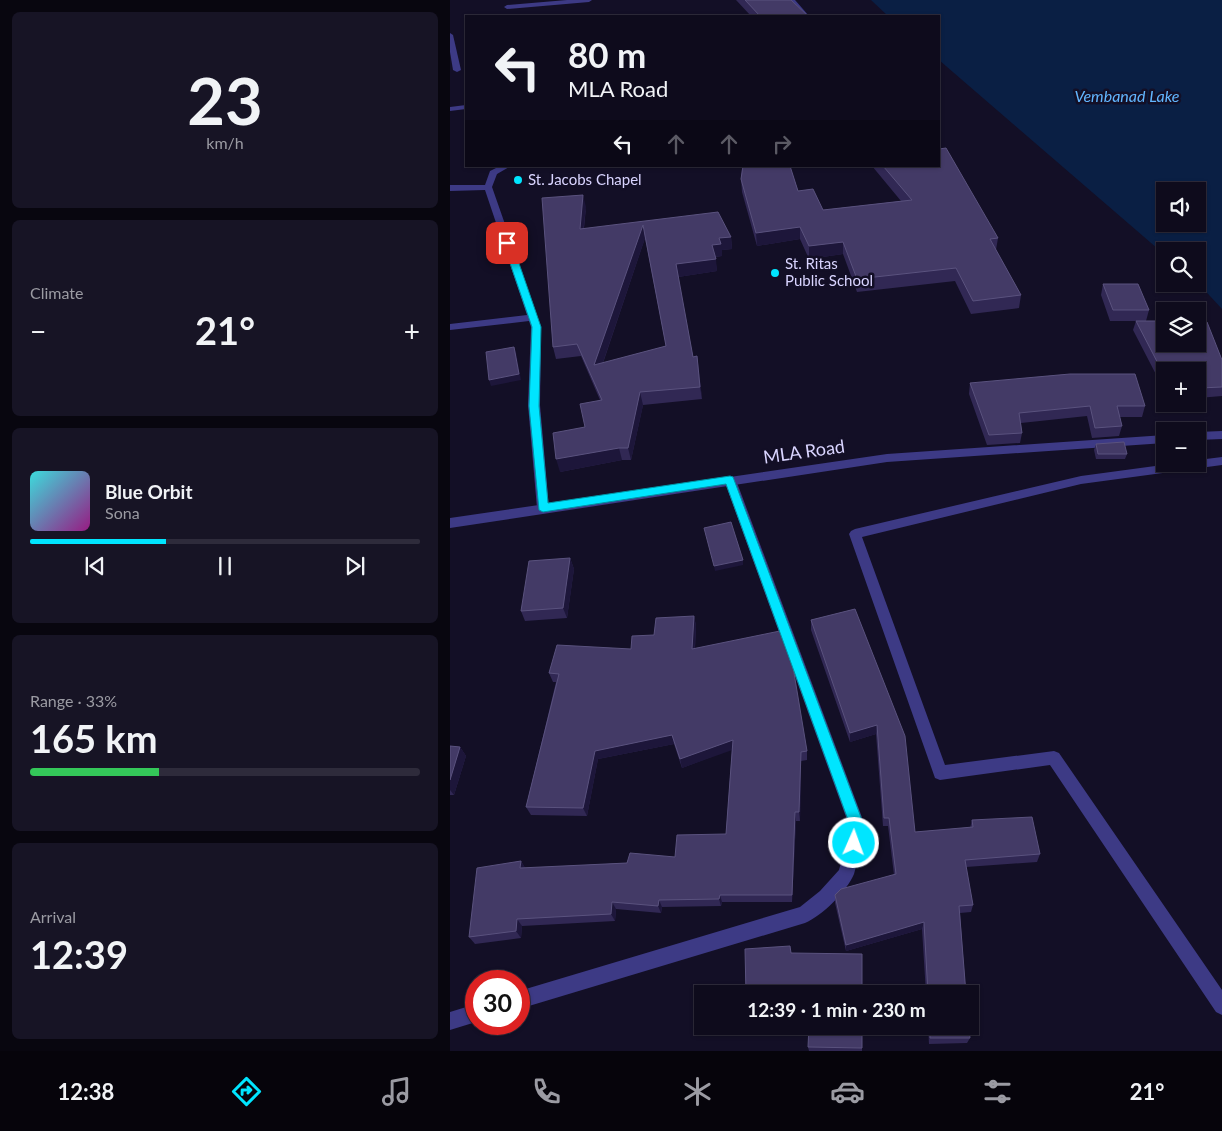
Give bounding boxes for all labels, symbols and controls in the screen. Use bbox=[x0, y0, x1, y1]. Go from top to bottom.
text: 80 m bbox=[568, 33, 646, 75]
icon: left bbox=[485, 35, 550, 100]
text: 23 bbox=[187, 61, 263, 139]
text: MLA Road bbox=[568, 75, 668, 102]
water label: Vembanad Lake bbox=[1074, 86, 1180, 105]
icon: left bbox=[609, 130, 637, 158]
icon: ahead bbox=[662, 130, 690, 158]
icon: ahead bbox=[715, 130, 743, 158]
icon: right bbox=[768, 130, 796, 158]
text: km/h bbox=[206, 133, 244, 152]
place label: St. Jacobs Chapel bbox=[528, 170, 642, 188]
marker: St. Jacobs Chapel bbox=[512, 174, 524, 186]
map controls bbox=[1156, 182, 1206, 472]
button: sound bbox=[1156, 182, 1206, 232]
pin bbox=[486, 222, 528, 264]
icon: arrive bbox=[493, 229, 521, 257]
button: search bbox=[1156, 242, 1206, 292]
place label: St. Ritas Public School bbox=[785, 254, 873, 289]
marker: St. Ritas Public School bbox=[769, 267, 781, 279]
text: Climate bbox=[30, 283, 83, 302]
button: layers bbox=[1156, 302, 1206, 352]
text: 21° bbox=[195, 307, 255, 353]
text: − bbox=[30, 314, 46, 348]
text: + bbox=[404, 314, 420, 348]
button: + bbox=[1156, 362, 1206, 412]
button: − bbox=[1156, 422, 1206, 472]
street label: MLA Road bbox=[762, 434, 846, 468]
text: Blue Orbit bbox=[105, 480, 193, 503]
text: Sona bbox=[105, 503, 140, 522]
icon: previous bbox=[81, 552, 109, 580]
icon: pause bbox=[211, 552, 239, 580]
icon: next bbox=[341, 552, 369, 580]
text: Range · 33% bbox=[30, 691, 117, 710]
text: 165 km bbox=[30, 715, 158, 761]
position arrow bbox=[827, 816, 879, 868]
text: Arrival bbox=[30, 907, 76, 926]
text: 12:39 bbox=[30, 931, 128, 977]
speed limit sign: 30 bbox=[465, 970, 530, 1035]
text: 12:39 · 1 min · 230 m bbox=[747, 998, 926, 1021]
icon: directions bbox=[229, 1074, 264, 1109]
icon: music bbox=[379, 1074, 414, 1109]
icon: phone bbox=[529, 1074, 564, 1109]
icon: climate bbox=[680, 1074, 715, 1109]
icon: car bbox=[830, 1074, 865, 1109]
icon: filters bbox=[980, 1074, 1015, 1109]
text: 12:38 bbox=[58, 1078, 114, 1105]
text: 21° bbox=[1130, 1078, 1164, 1105]

